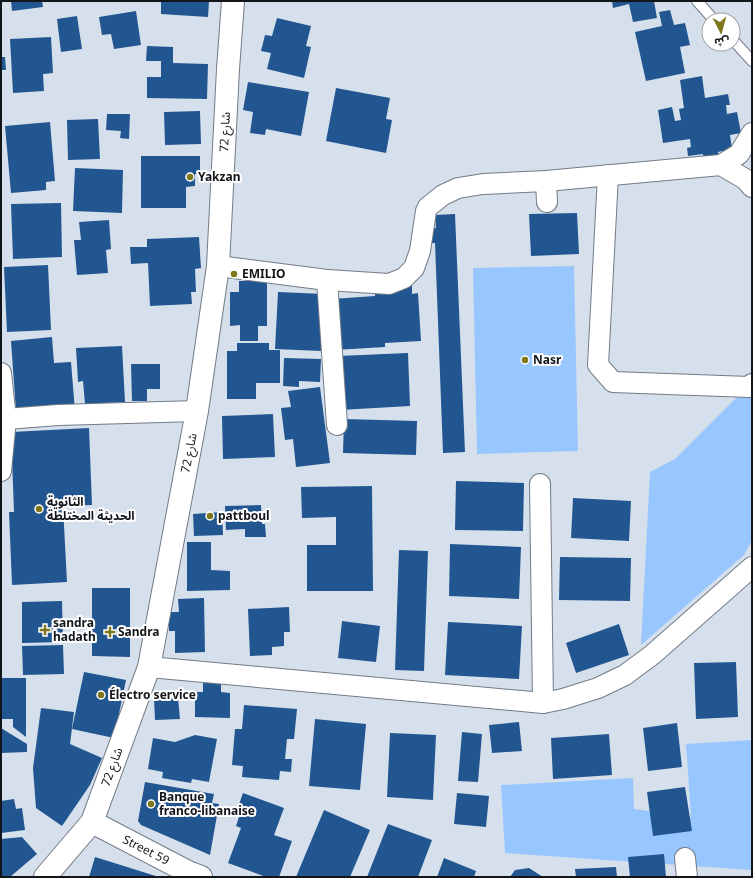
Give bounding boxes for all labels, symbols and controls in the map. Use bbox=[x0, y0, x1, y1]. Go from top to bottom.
north arrow bbox=[701, 12, 741, 52]
text: ش bbox=[714, 34, 730, 51]
street label: شارع 72 bbox=[215, 111, 235, 153]
place label: Yakzan bbox=[198, 168, 240, 185]
marker: Yakzan bbox=[185, 172, 195, 182]
place label: EMILIO bbox=[242, 265, 286, 282]
marker: EMILIO bbox=[229, 269, 239, 279]
place label: Nasr bbox=[533, 351, 562, 368]
marker: Nasr bbox=[520, 355, 530, 365]
street label: شارع 72 bbox=[176, 432, 202, 474]
place label: الثانوية الحديثة المختلطة bbox=[47, 493, 135, 524]
marker: الثانوية الحديثة المختلطة bbox=[34, 504, 44, 514]
place label: pattboul bbox=[218, 507, 270, 524]
marker: pattboul bbox=[205, 511, 215, 521]
place label: sandra hadath bbox=[53, 614, 96, 645]
place label: Sandra bbox=[118, 623, 160, 640]
marker: sandra hadath bbox=[40, 625, 50, 635]
marker: Sandra bbox=[105, 627, 115, 637]
place label: Électro service bbox=[109, 686, 196, 703]
marker: Électro service bbox=[96, 690, 106, 700]
street label: شارع 72 bbox=[97, 745, 127, 789]
place label: Banque franco-libanaise bbox=[159, 788, 255, 819]
marker: Banque franco-libanaise bbox=[146, 799, 156, 809]
street label: Street 59 bbox=[120, 831, 173, 869]

